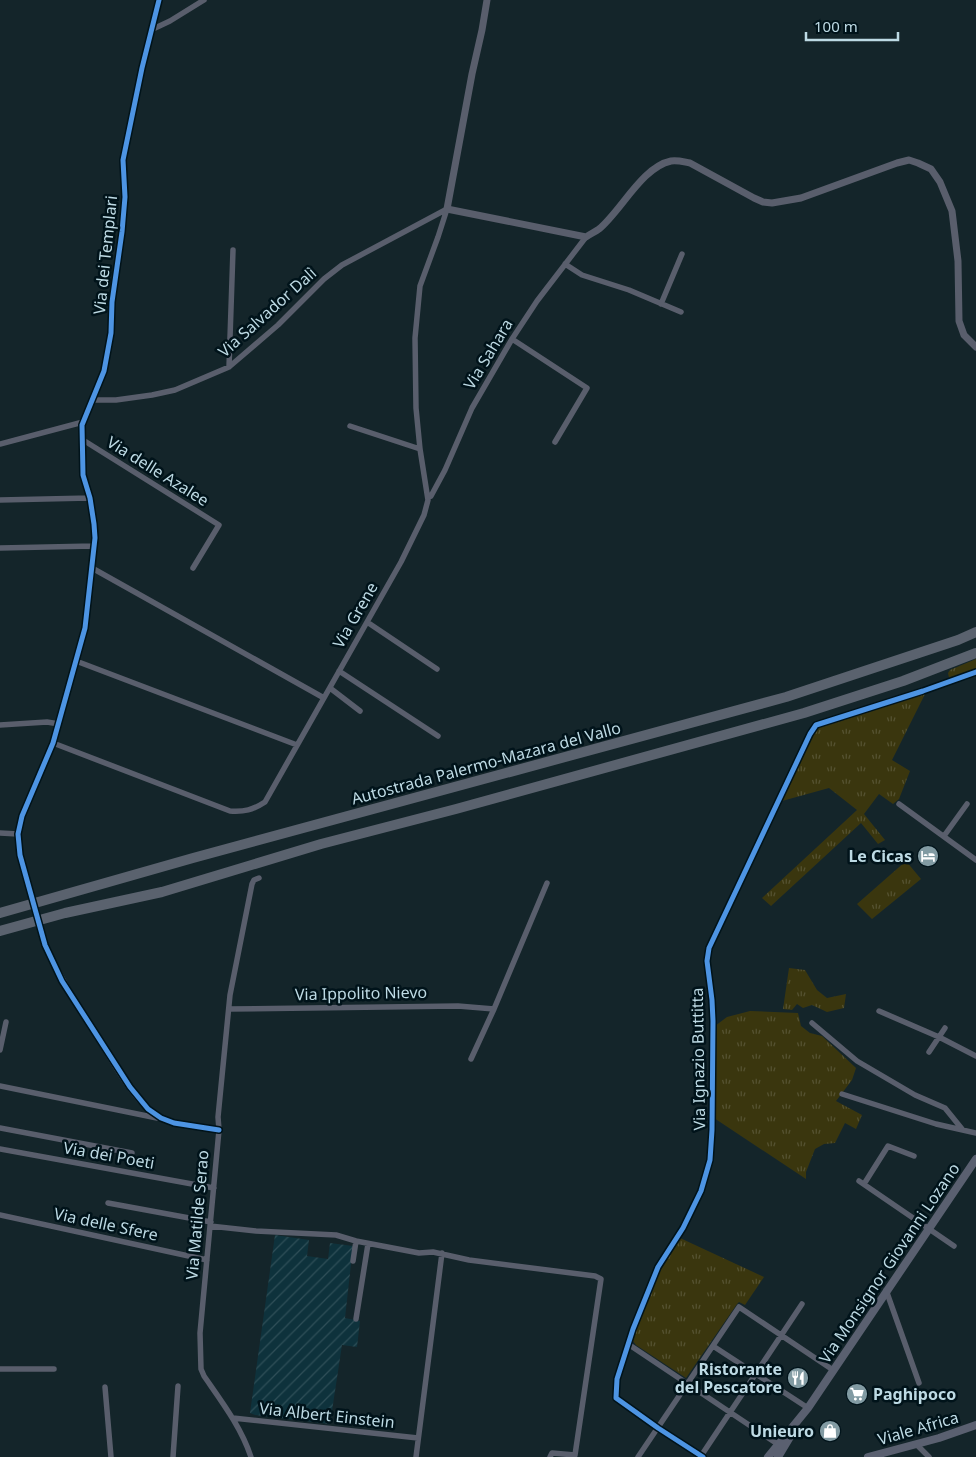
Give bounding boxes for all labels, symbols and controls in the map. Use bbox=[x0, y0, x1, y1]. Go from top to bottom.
scale bar bbox=[806, 10, 898, 42]
text: 100 m bbox=[814, 16, 858, 36]
street label: Via dei Templari bbox=[88, 194, 122, 316]
street label: Via Salvador Dalì bbox=[213, 262, 321, 362]
street label: Via Sahara bbox=[458, 315, 518, 393]
street label: Via delle Azalee bbox=[103, 431, 213, 511]
street label: Via Grene bbox=[327, 578, 383, 652]
street label: Autostrada Palermo-Mazara del Vallo bbox=[349, 716, 623, 810]
hotel icon: Le Cicas bbox=[916, 844, 940, 868]
place label: Le Cicas bbox=[848, 845, 912, 867]
street label: Via Ippolito Nievo bbox=[295, 981, 427, 1005]
street label: Via Ignazio Buttitta bbox=[686, 987, 710, 1131]
street label: Via dei Poeti bbox=[62, 1136, 156, 1174]
street label: Via Matilde Serao bbox=[180, 1149, 214, 1281]
street label: Via Monsignor Giovanni Lozano bbox=[814, 1159, 964, 1367]
street label: Via delle Sfere bbox=[52, 1202, 160, 1246]
place label: Ristorante del Pescatore bbox=[675, 1358, 782, 1398]
restaurant icon: Ristorante del Pescatore bbox=[786, 1366, 810, 1390]
supermarket icon: Paghipoco bbox=[845, 1382, 869, 1406]
place label: Paghipoco bbox=[873, 1383, 956, 1405]
street label: Via Albert Einstein bbox=[258, 1397, 396, 1433]
street label: Viale Africa bbox=[875, 1406, 961, 1450]
shop icon: Unieuro bbox=[818, 1419, 842, 1443]
place label: Unieuro bbox=[750, 1420, 814, 1442]

